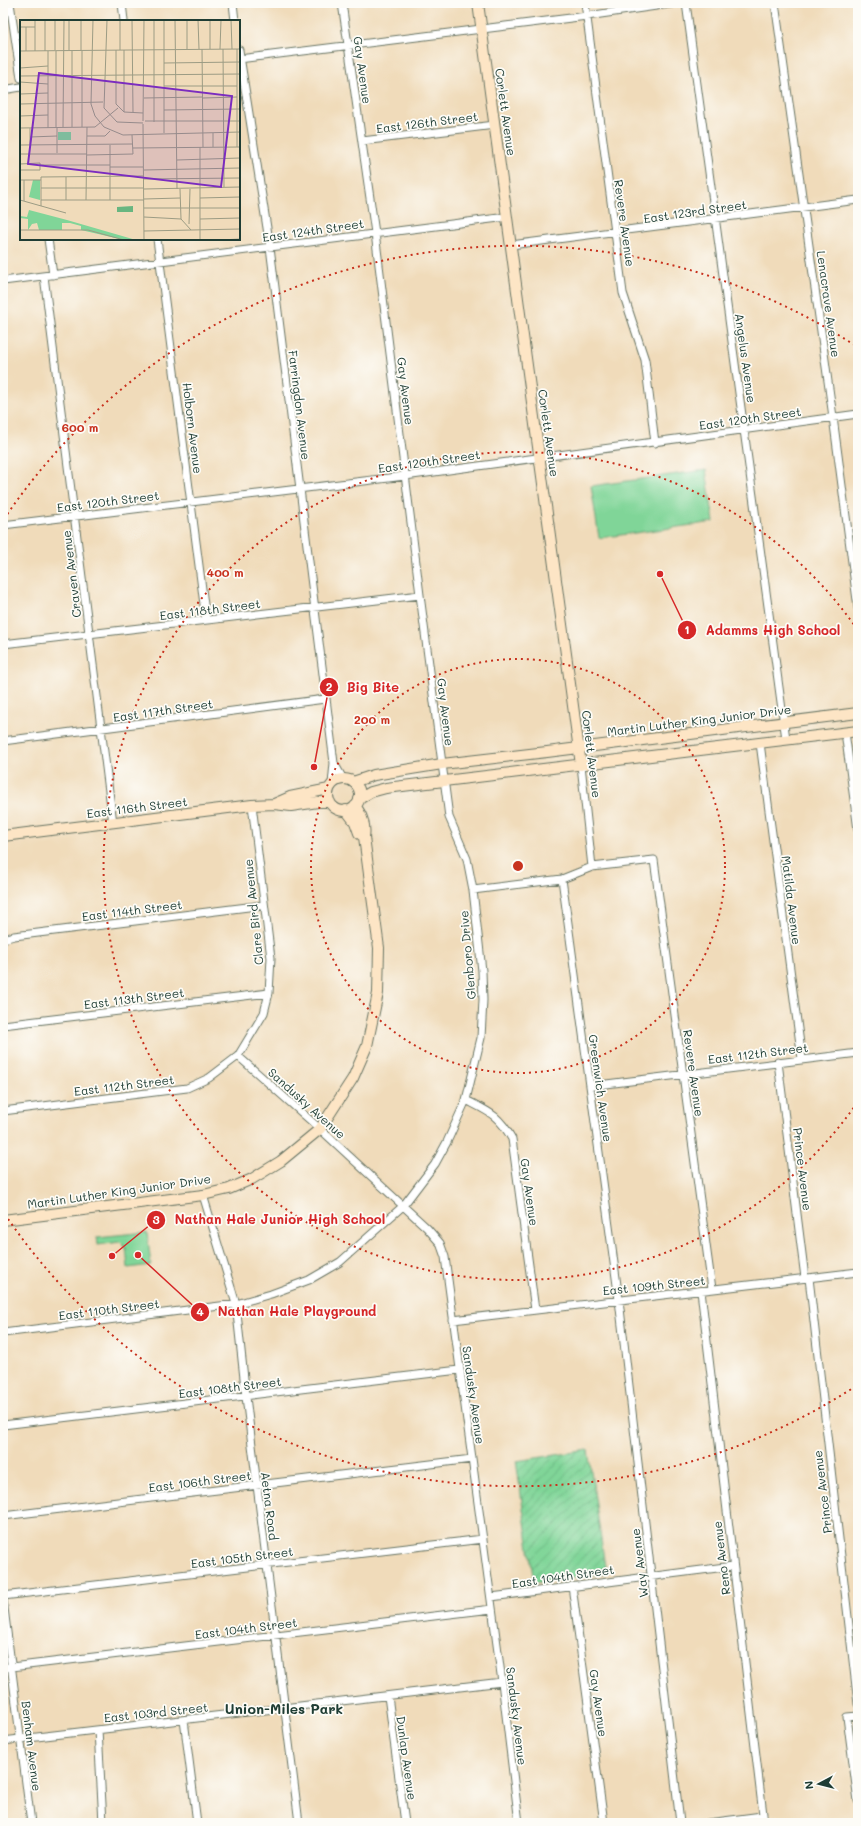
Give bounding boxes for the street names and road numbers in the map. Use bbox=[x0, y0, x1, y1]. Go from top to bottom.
street label: Gay Avenue bbox=[350, 35, 376, 105]
street label: Corlett Avenue bbox=[492, 67, 520, 157]
street label: East 126th Street bbox=[375, 108, 479, 136]
street label: Revere Avenue bbox=[611, 178, 639, 268]
street label: East 123rd Street bbox=[642, 196, 748, 226]
street label: East 124th Street bbox=[261, 215, 365, 245]
street label: Lenacrave Avenue bbox=[814, 250, 844, 358]
street label: Angelus Avenue bbox=[732, 312, 760, 404]
street label: Farringdon Avenue bbox=[285, 349, 315, 461]
street label: Gay Avenue bbox=[394, 356, 418, 426]
street label: Holborn Avenue bbox=[179, 382, 207, 474]
street label: Corlett Avenue bbox=[535, 388, 563, 478]
street label: East 120th Street bbox=[698, 403, 802, 433]
street label: East 120th Street bbox=[377, 446, 481, 476]
street label: East 120th Street bbox=[56, 487, 160, 515]
street label: Craven Avenue bbox=[58, 529, 84, 619]
street label: East 118th Street bbox=[159, 595, 261, 623]
street label: Gay Avenue bbox=[434, 677, 458, 747]
street label: East 117th Street bbox=[112, 695, 214, 725]
street label: Martin Luther King Junior Drive bbox=[606, 701, 792, 739]
street label: Corlett Avenue bbox=[579, 709, 605, 799]
street label: East 116th Street bbox=[86, 793, 188, 821]
street label: Matilda Avenue bbox=[779, 855, 805, 945]
street label: Clare Bird Avenue bbox=[239, 858, 267, 966]
street label: East 114th Street bbox=[81, 896, 183, 924]
street label: Glenboro Drive bbox=[455, 910, 479, 1000]
street label: East 113th Street bbox=[83, 984, 185, 1012]
street label: Revere Avenue bbox=[680, 1028, 708, 1118]
street label: Greenwich Avenue bbox=[586, 1033, 616, 1143]
street label: East 112th Street bbox=[707, 1039, 809, 1067]
street label: Sandusky Avenue bbox=[265, 1064, 349, 1142]
street label: East 112th Street bbox=[73, 1071, 175, 1099]
street label: Prince Avenue bbox=[790, 1127, 816, 1211]
street label: Gay Avenue bbox=[517, 1157, 543, 1227]
street label: Martin Luther King Junior Drive bbox=[26, 1170, 212, 1212]
street label: East 109th Street bbox=[602, 1272, 706, 1298]
street label: East 110th Street bbox=[58, 1295, 160, 1323]
street label: Sandusky Avenue bbox=[459, 1345, 489, 1445]
street label: East 108th Street bbox=[178, 1373, 282, 1401]
street label: Prince Avenue bbox=[809, 1450, 835, 1534]
street label: East 106th Street bbox=[148, 1467, 252, 1495]
street label: Aetna Road bbox=[258, 1471, 282, 1542]
street label: Reno Avenue bbox=[709, 1520, 733, 1596]
street label: Way Avenue bbox=[627, 1527, 651, 1599]
street label: East 105th Street bbox=[190, 1543, 294, 1571]
street label: East 104th Street bbox=[511, 1561, 615, 1591]
street label: East 104th Street bbox=[194, 1614, 298, 1642]
street label: Sandusky Avenue bbox=[503, 1666, 531, 1766]
street label: Gay Avenue bbox=[586, 1668, 612, 1738]
street label: East 103rd Street bbox=[103, 1699, 209, 1725]
street label: Benham Avenue bbox=[19, 1700, 45, 1792]
street label: Dunlap Avenue bbox=[393, 1715, 421, 1801]

